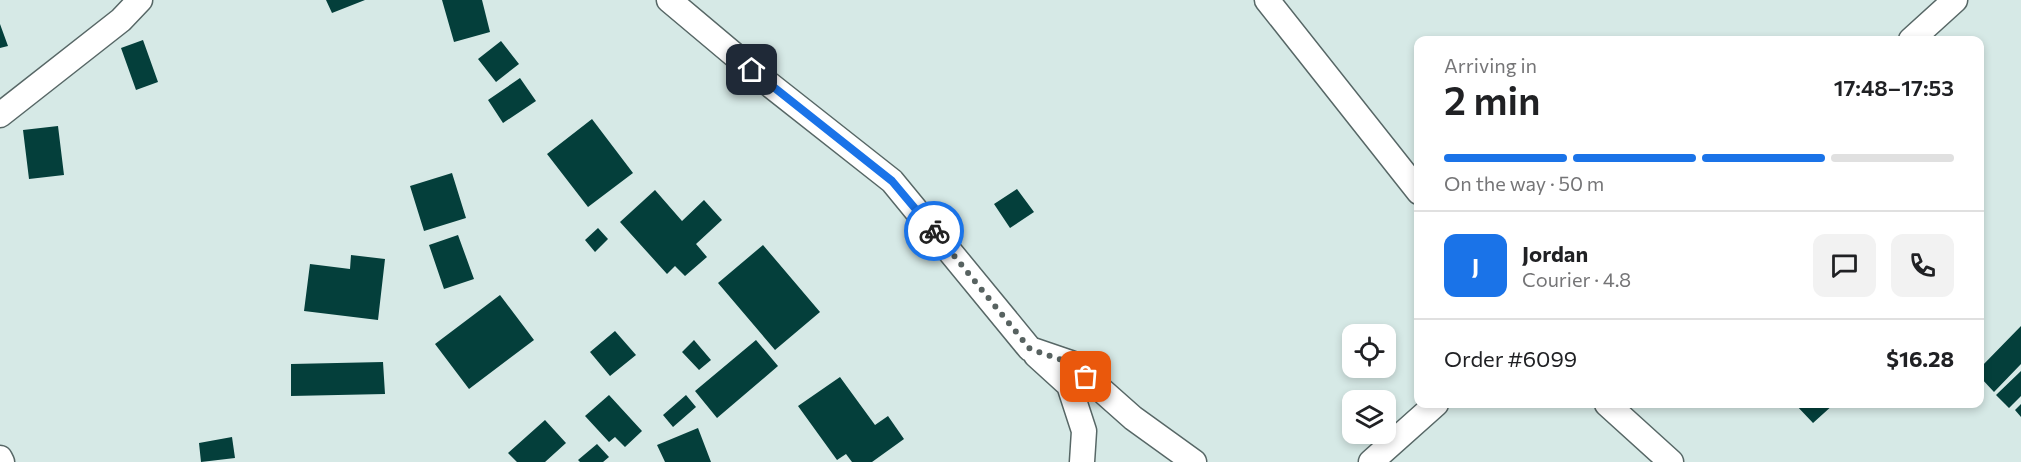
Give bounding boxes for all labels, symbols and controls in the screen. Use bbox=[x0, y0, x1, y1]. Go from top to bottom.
pin bbox=[726, 44, 777, 95]
icon: home bbox=[735, 53, 768, 86]
text: Arriving in bbox=[1444, 53, 1537, 77]
text: 17:48–17:53 bbox=[1834, 74, 1954, 101]
text: 2 min bbox=[1444, 75, 1541, 123]
text: On the way · 50 m bbox=[1444, 171, 1604, 195]
courier bbox=[904, 201, 964, 261]
icon: bike bbox=[918, 215, 951, 248]
button: chat bbox=[1813, 234, 1876, 297]
button: phone bbox=[1891, 234, 1954, 297]
text: Jordan bbox=[1522, 240, 1588, 267]
text: J bbox=[1472, 252, 1479, 279]
text: Courier · 4.8 bbox=[1522, 267, 1631, 291]
map controls bbox=[1342, 324, 1396, 444]
button: locate bbox=[1342, 324, 1396, 378]
text: Order #6099 bbox=[1444, 345, 1577, 372]
text: $16.28 bbox=[1886, 345, 1954, 372]
pin bbox=[1060, 351, 1111, 402]
icon: bag bbox=[1069, 360, 1102, 393]
button: layers bbox=[1342, 390, 1396, 444]

